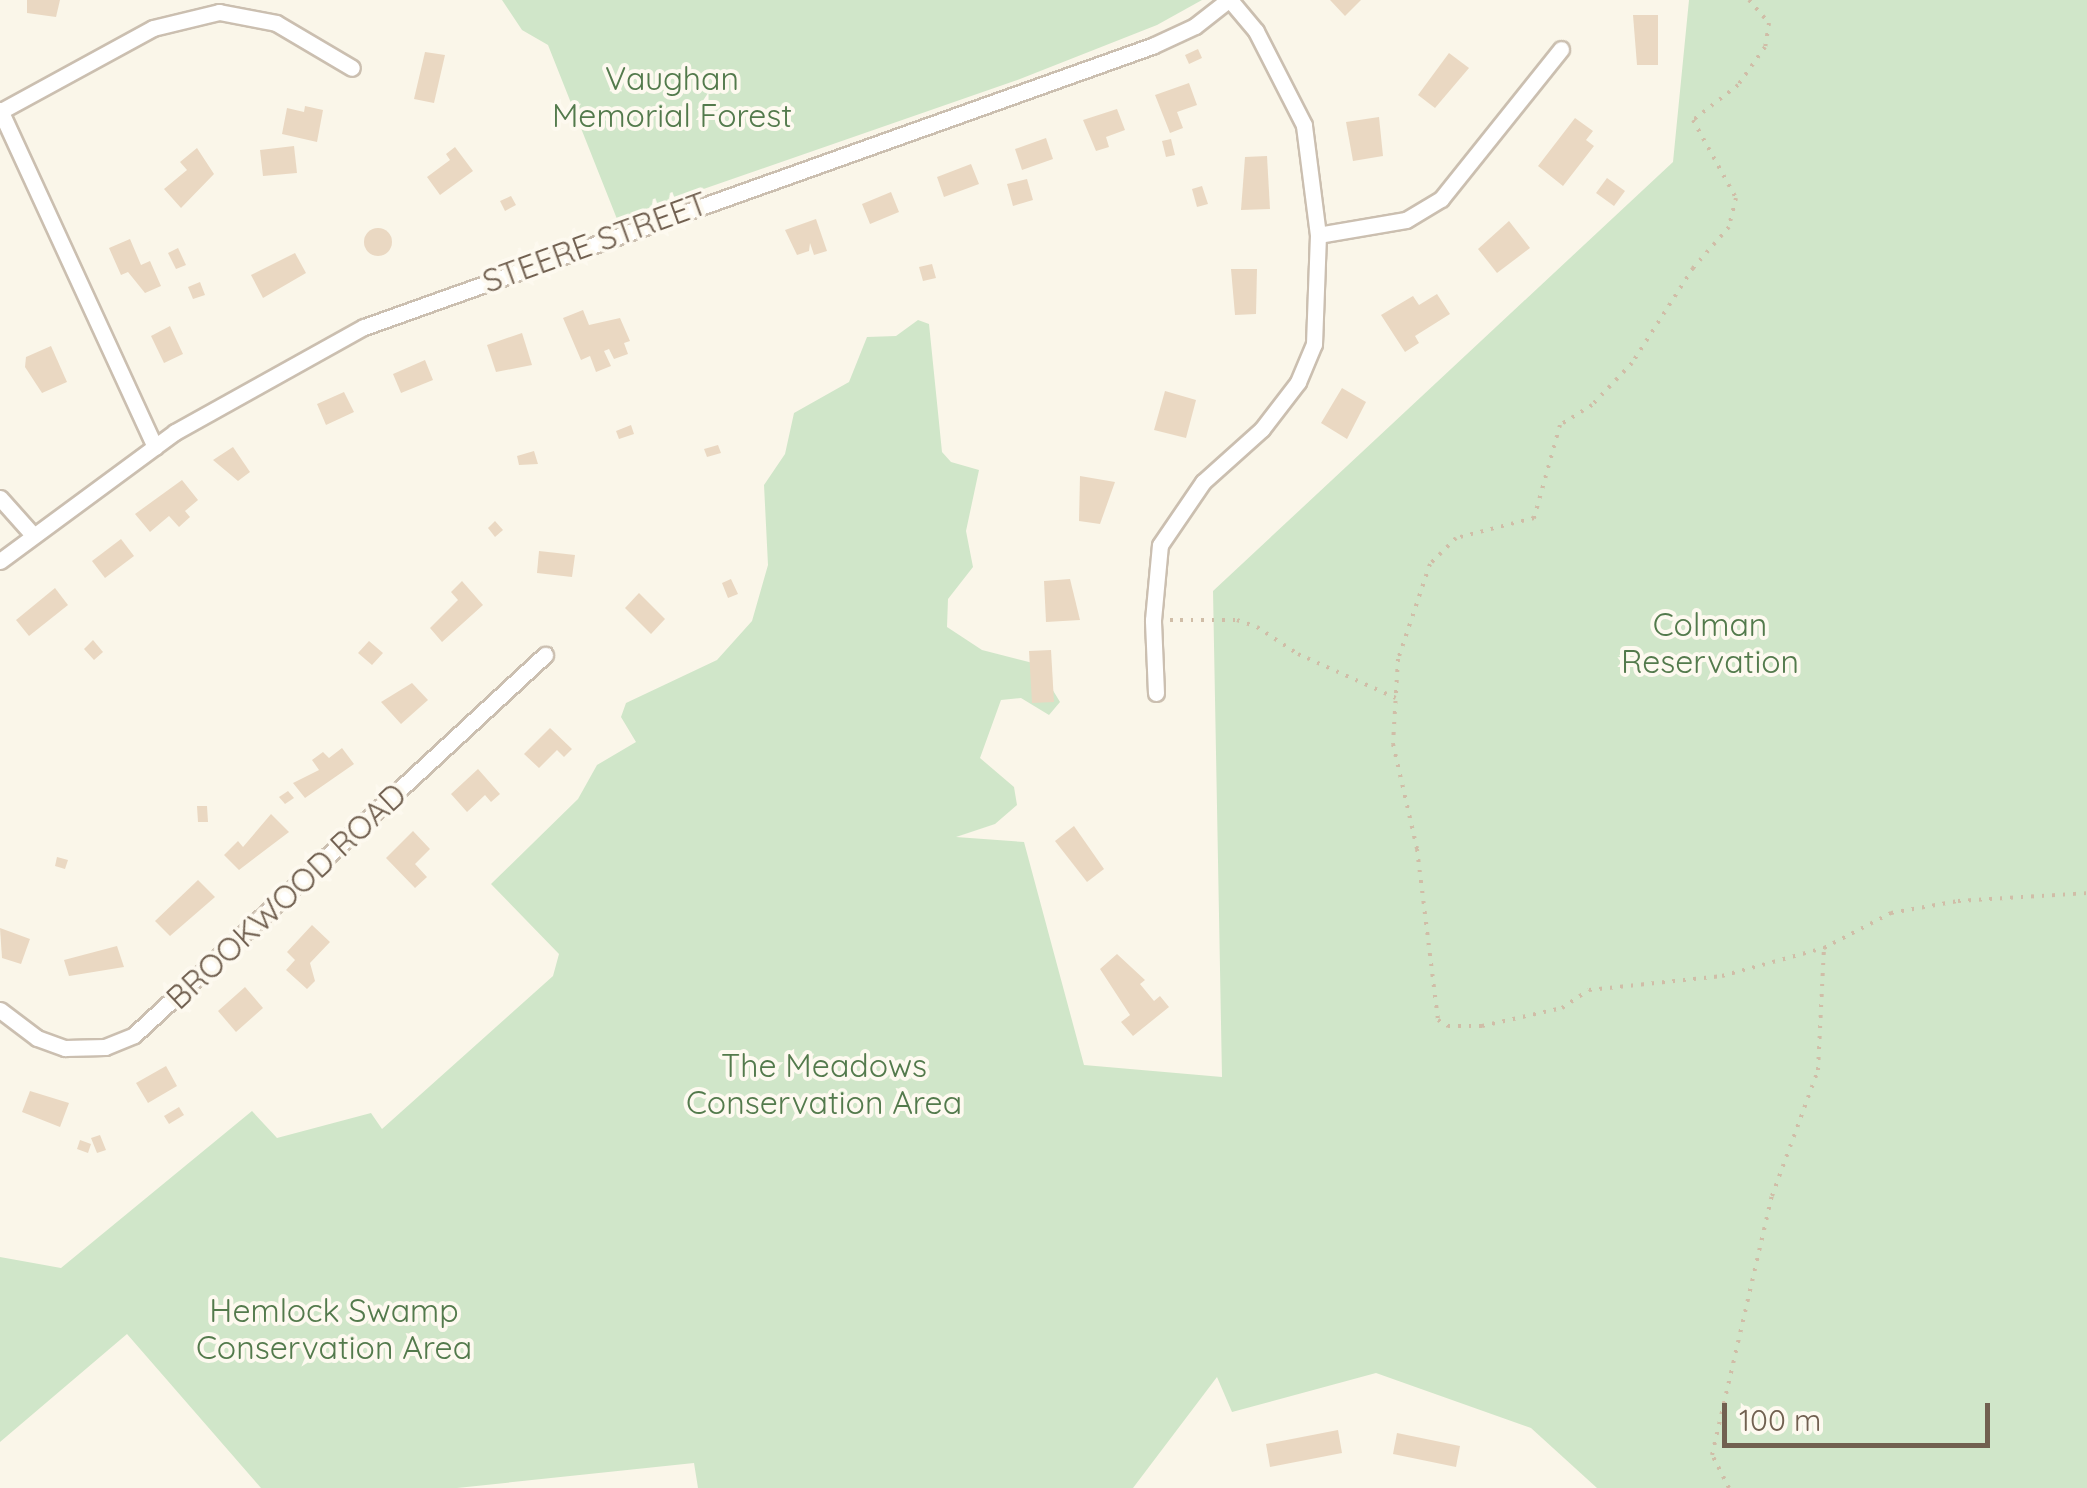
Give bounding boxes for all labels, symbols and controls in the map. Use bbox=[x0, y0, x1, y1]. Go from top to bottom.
park label: Vaughan Memorial Forest bbox=[552, 60, 792, 135]
street label: STEERE STREET bbox=[477, 184, 713, 300]
park label: Colman Reservation bbox=[1621, 606, 1799, 681]
street label: BROOKWOOD ROAD bbox=[158, 775, 414, 1017]
park label: The Meadows Conservation Area bbox=[686, 1047, 962, 1122]
park label: Hemlock Swamp Conservation Area bbox=[196, 1292, 472, 1367]
scale bar bbox=[1727, 1383, 1994, 1445]
text: 100 m bbox=[1739, 1401, 1821, 1439]

